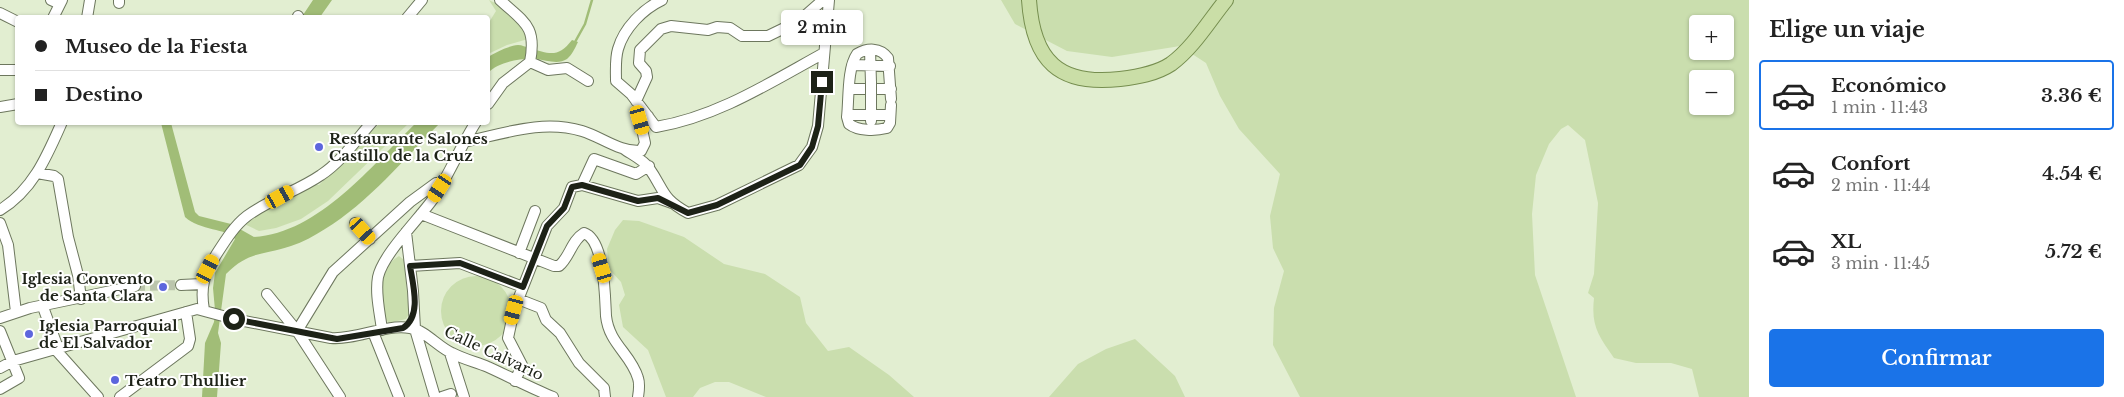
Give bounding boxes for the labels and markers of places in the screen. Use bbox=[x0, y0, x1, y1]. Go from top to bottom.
place label: Restaurante Salones Castillo de la Cruz bbox=[329, 129, 488, 165]
marker: Restaurante Salones Castillo de la Cruz bbox=[313, 141, 325, 153]
place label: Iglesia Convento de Santa Clara bbox=[21, 269, 153, 305]
marker: Iglesia Convento de Santa Clara bbox=[157, 281, 169, 293]
place label: Iglesia Parroquial de El Salvador bbox=[39, 316, 178, 352]
marker: Iglesia Parroquial de El Salvador bbox=[23, 328, 35, 340]
place label: Teatro Thullier bbox=[125, 371, 247, 390]
marker: Teatro Thullier bbox=[109, 374, 121, 386]

